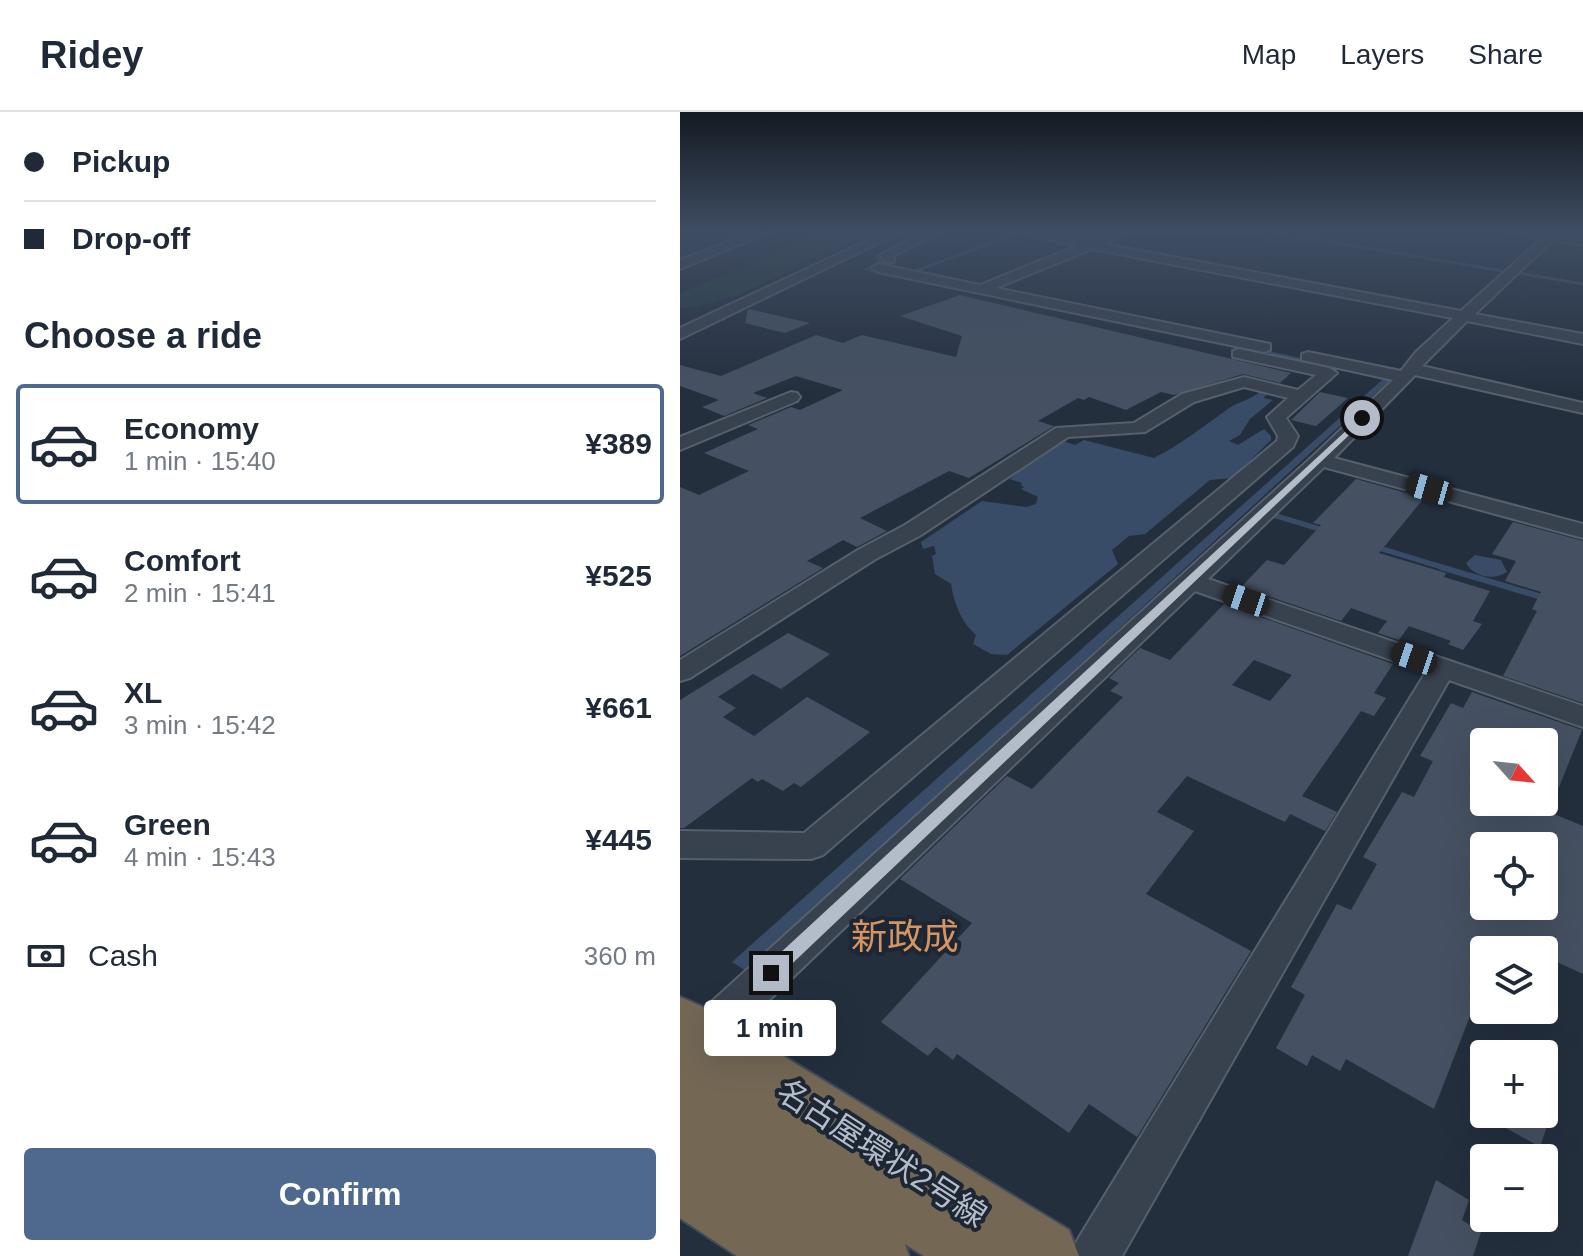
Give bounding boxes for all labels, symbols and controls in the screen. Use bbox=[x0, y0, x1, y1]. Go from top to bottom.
text: Ridey bbox=[40, 34, 143, 76]
text: Map bbox=[1242, 39, 1296, 70]
text: Layers bbox=[1340, 39, 1424, 70]
text: Share bbox=[1468, 39, 1543, 70]
text: Pickup bbox=[72, 145, 170, 178]
text: Drop-off bbox=[72, 222, 190, 255]
text: Choose a ride bbox=[24, 315, 262, 356]
route start bbox=[1344, 400, 1380, 436]
icon: car bbox=[28, 408, 100, 480]
text: Economy bbox=[124, 412, 259, 445]
text: ¥389 bbox=[585, 427, 652, 460]
text: 1 min · 15:40 bbox=[124, 446, 276, 476]
car bbox=[1403, 471, 1455, 507]
icon: car bbox=[28, 540, 100, 612]
text: Comfort bbox=[124, 544, 241, 577]
text: ¥525 bbox=[585, 559, 652, 592]
text: 2 min · 15:41 bbox=[124, 578, 276, 608]
car bbox=[1219, 581, 1273, 619]
car bbox=[1387, 639, 1441, 677]
icon: car bbox=[28, 672, 100, 744]
text: XL bbox=[124, 676, 162, 709]
text: ¥661 bbox=[585, 691, 652, 724]
text: 3 min · 15:42 bbox=[124, 710, 276, 740]
north arrow bbox=[1470, 728, 1558, 816]
map controls bbox=[1470, 728, 1558, 1232]
icon: car bbox=[28, 804, 100, 876]
text: Green bbox=[124, 808, 211, 841]
text: ¥445 bbox=[585, 823, 652, 856]
button: locate bbox=[1470, 832, 1558, 920]
text: 4 min · 15:43 bbox=[124, 842, 276, 872]
district label: 新政成 bbox=[851, 916, 959, 957]
icon: cash bbox=[24, 934, 68, 978]
button: layers bbox=[1470, 936, 1558, 1024]
text: Cash bbox=[88, 939, 158, 972]
text: 360 m bbox=[584, 941, 656, 971]
route end bbox=[753, 955, 789, 991]
callout: 1 min bbox=[705, 1001, 837, 1057]
text: 1 min bbox=[736, 1013, 804, 1043]
button: + bbox=[1470, 1040, 1558, 1128]
street label: 名古屋環状2号線 bbox=[771, 1072, 993, 1234]
button: − bbox=[1470, 1144, 1558, 1232]
button: Confirm bbox=[24, 1148, 656, 1240]

